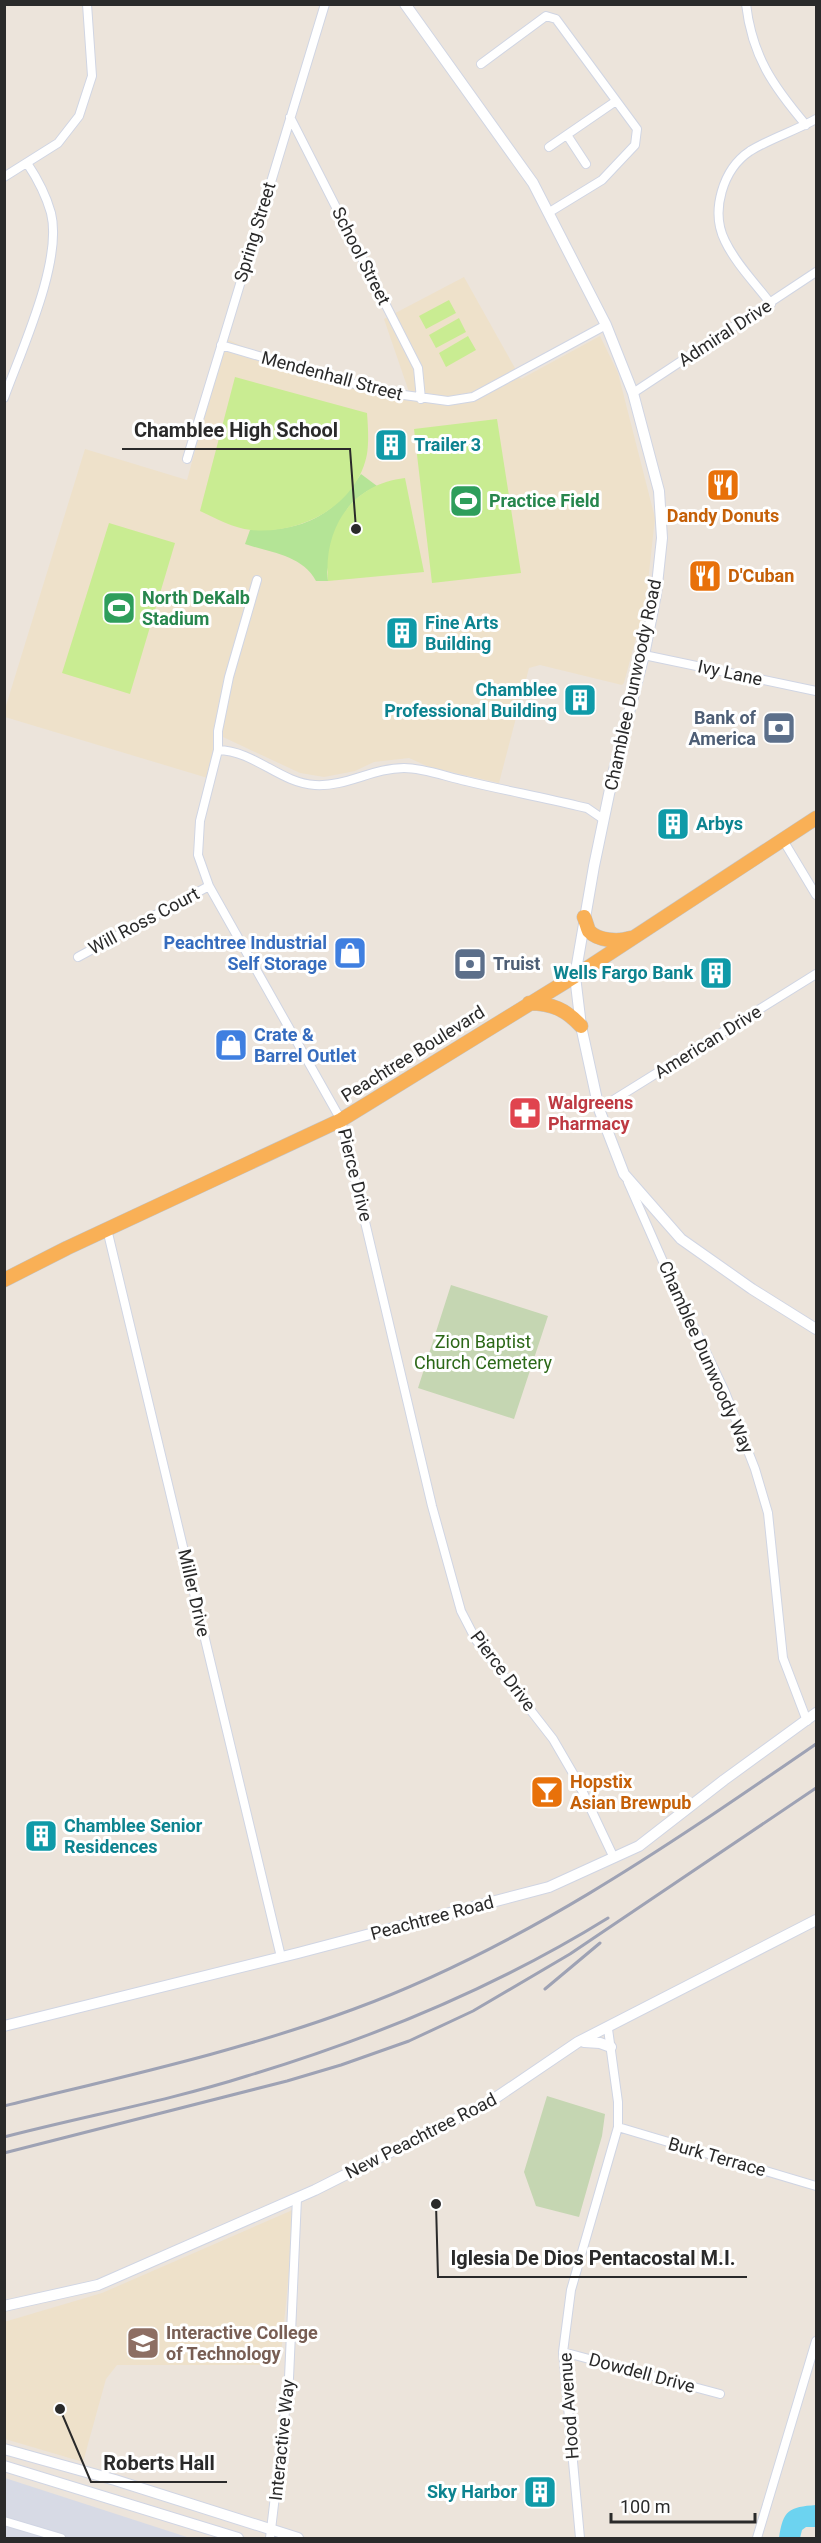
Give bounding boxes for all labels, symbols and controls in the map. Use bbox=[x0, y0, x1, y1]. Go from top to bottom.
street label: Spring Street bbox=[229, 179, 280, 284]
street label: School Street bbox=[328, 203, 395, 308]
street label: Admiral Drive bbox=[674, 295, 775, 370]
street label: Mendenhall Street bbox=[259, 347, 405, 404]
callout: Chamblee High School bbox=[122, 411, 350, 449]
text: Chamblee High School bbox=[134, 418, 338, 442]
building icon: Trailer 3 bbox=[373, 427, 409, 463]
place label: Trailer 3 bbox=[414, 434, 481, 455]
restaurant icon: Dandy Donuts bbox=[705, 467, 741, 503]
sports icon: Practice Field bbox=[448, 483, 484, 519]
place label: Practice Field bbox=[489, 490, 600, 511]
place label: Dandy Donuts bbox=[667, 505, 779, 526]
restaurant icon: D'Cuban bbox=[687, 558, 723, 594]
place label: D'Cuban bbox=[728, 565, 794, 586]
street label: Chamblee Dunwoody Road bbox=[600, 577, 665, 792]
place label: North DeKalb Stadium bbox=[142, 587, 250, 629]
sports icon: North DeKalb Stadium bbox=[101, 590, 137, 626]
place label: Fine Arts Building bbox=[425, 612, 498, 654]
building icon: Fine Arts Building bbox=[384, 615, 420, 651]
street label: Ivy Lane bbox=[696, 655, 764, 690]
place label: Chamblee Professional Building bbox=[384, 679, 557, 721]
building icon: Chamblee Professional Building bbox=[562, 682, 598, 718]
place label: Bank of America bbox=[689, 707, 757, 749]
bank icon: Bank of America bbox=[761, 710, 797, 746]
building icon: Arbys bbox=[655, 806, 691, 842]
place label: Arbys bbox=[696, 813, 743, 834]
street label: Will Ross Court bbox=[85, 883, 203, 959]
place label: Peachtree Industrial Self Storage bbox=[164, 932, 327, 974]
shop icon: Peachtree Industrial Self Storage bbox=[332, 935, 368, 971]
bank icon: Truist bbox=[452, 946, 488, 982]
place label: Truist bbox=[493, 953, 540, 974]
building icon: Wells Fargo Bank bbox=[698, 955, 734, 991]
place label: Wells Fargo Bank bbox=[553, 962, 693, 983]
street label: American Drive bbox=[651, 1000, 765, 1083]
street label: Peachtree Boulevard bbox=[337, 1001, 488, 1106]
place label: Crate & Barrel Outlet bbox=[254, 1024, 356, 1066]
shop icon: Crate & Barrel Outlet bbox=[213, 1027, 249, 1063]
place label: Walgreens Pharmacy bbox=[548, 1092, 633, 1134]
pharmacy icon: Walgreens Pharmacy bbox=[507, 1095, 543, 1131]
street label: Pierce Drive bbox=[334, 1126, 377, 1224]
street label: Chamblee Dunwoody Way bbox=[655, 1258, 759, 1457]
park label: Zion Baptist Church Cemetery bbox=[414, 1331, 553, 1373]
street label: Miller Drive bbox=[174, 1547, 215, 1639]
street label: Pierce Drive bbox=[466, 1626, 540, 1715]
place label: Hopstix Asian Brewpub bbox=[570, 1771, 691, 1813]
bar icon: Hopstix Asian Brewpub bbox=[529, 1774, 565, 1810]
place label: Chamblee Senior Residences bbox=[64, 1815, 203, 1857]
building icon: Chamblee Senior Residences bbox=[23, 1818, 59, 1854]
street label: Peachtree Road bbox=[368, 1891, 496, 1944]
street label: New Peachtree Road bbox=[342, 2088, 500, 2183]
street label: Burk Terrace bbox=[666, 2133, 768, 2180]
callout: Iglesia De Dios Pentacostal M.I. bbox=[438, 2239, 747, 2277]
text: Iglesia De Dios Pentacostal M.I. bbox=[450, 2246, 736, 2270]
place label: Interactive College of Technology bbox=[166, 2322, 318, 2364]
school or university icon: Interactive College of Technology bbox=[125, 2325, 161, 2361]
street label: Dowdell Drive bbox=[587, 2348, 697, 2397]
street label: Hood Avenue bbox=[554, 2352, 583, 2460]
street label: Interactive Way bbox=[265, 2378, 298, 2502]
callout: Roberts Hall bbox=[91, 2444, 227, 2482]
text: Roberts Hall bbox=[103, 2451, 215, 2475]
building icon: Sky Harbor bbox=[522, 2474, 558, 2510]
place label: Sky Harbor bbox=[427, 2481, 517, 2502]
scale bar bbox=[611, 2486, 755, 2524]
text: 100 m bbox=[620, 2496, 671, 2517]

